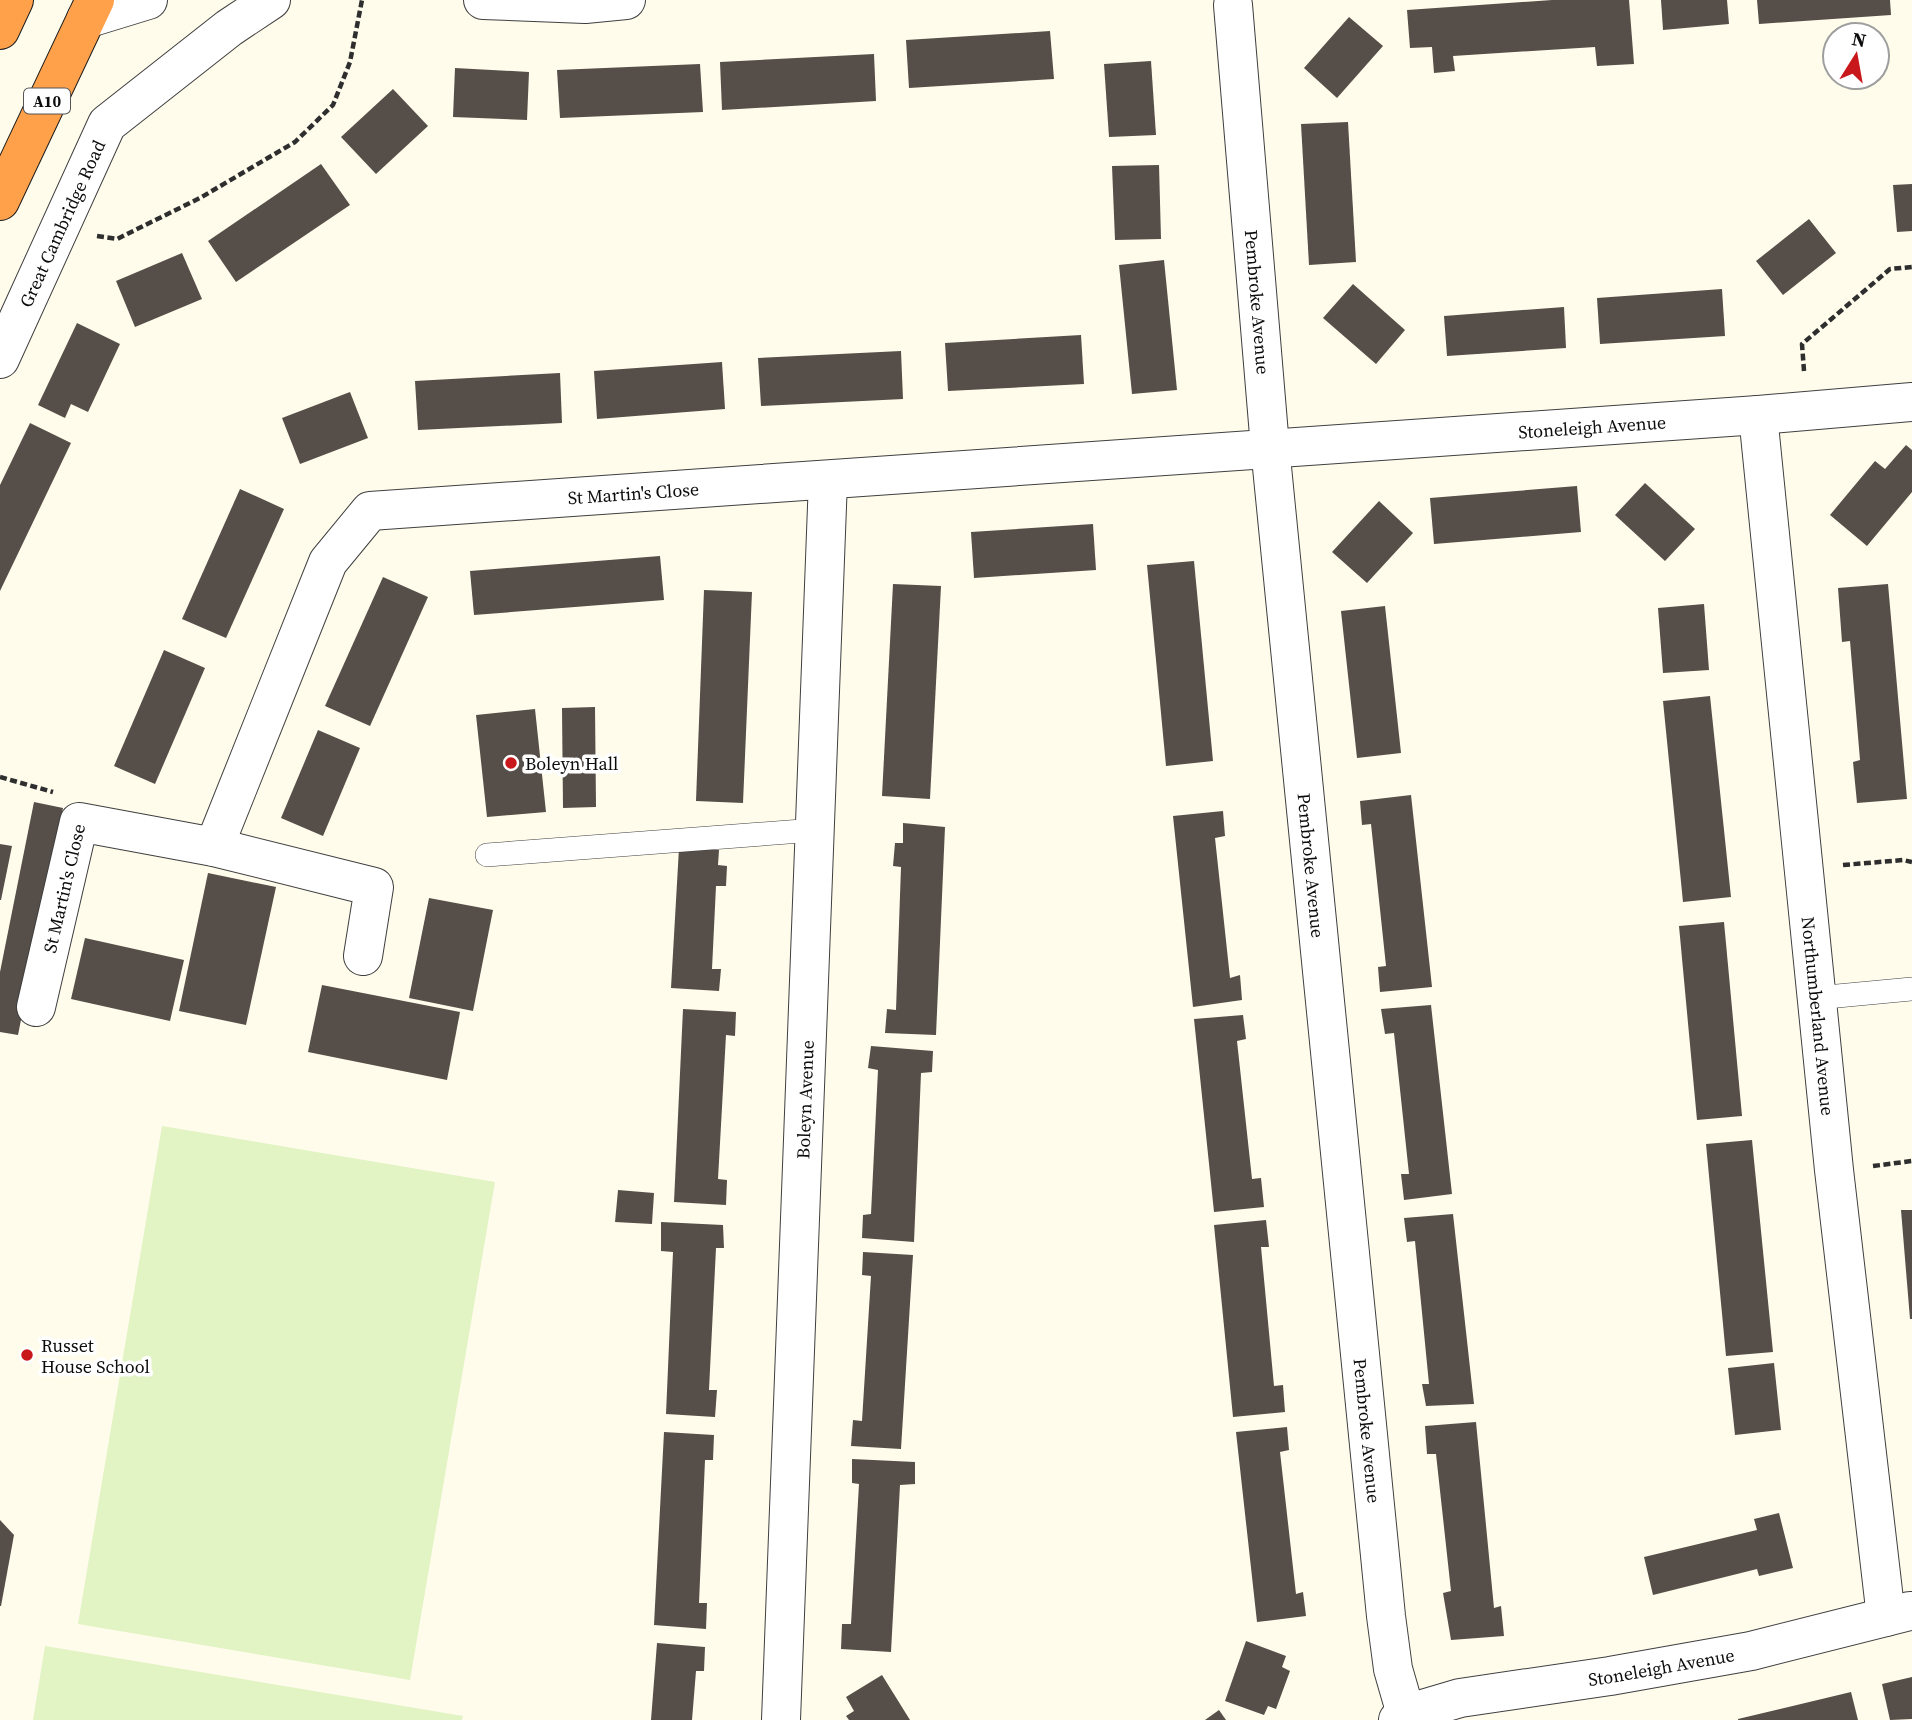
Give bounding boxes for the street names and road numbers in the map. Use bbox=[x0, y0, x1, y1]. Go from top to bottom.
road number: A10 bbox=[24, 88, 70, 114]
street label: Great Cambridge Road bbox=[13, 136, 111, 311]
street label: Pembroke Avenue bbox=[1239, 229, 1276, 375]
street label: Stoneleigh Avenue bbox=[1517, 409, 1667, 444]
street label: St Martin's Close bbox=[567, 476, 700, 510]
street label: Pembroke Avenue bbox=[1292, 792, 1331, 939]
street label: St Martin's Close bbox=[37, 821, 91, 955]
street label: Northumberland Avenue bbox=[1796, 915, 1841, 1117]
street label: Boleyn Avenue bbox=[790, 1040, 819, 1159]
street label: Pembroke Avenue bbox=[1348, 1357, 1387, 1504]
street label: Stoneleigh Avenue bbox=[1587, 1642, 1736, 1692]

